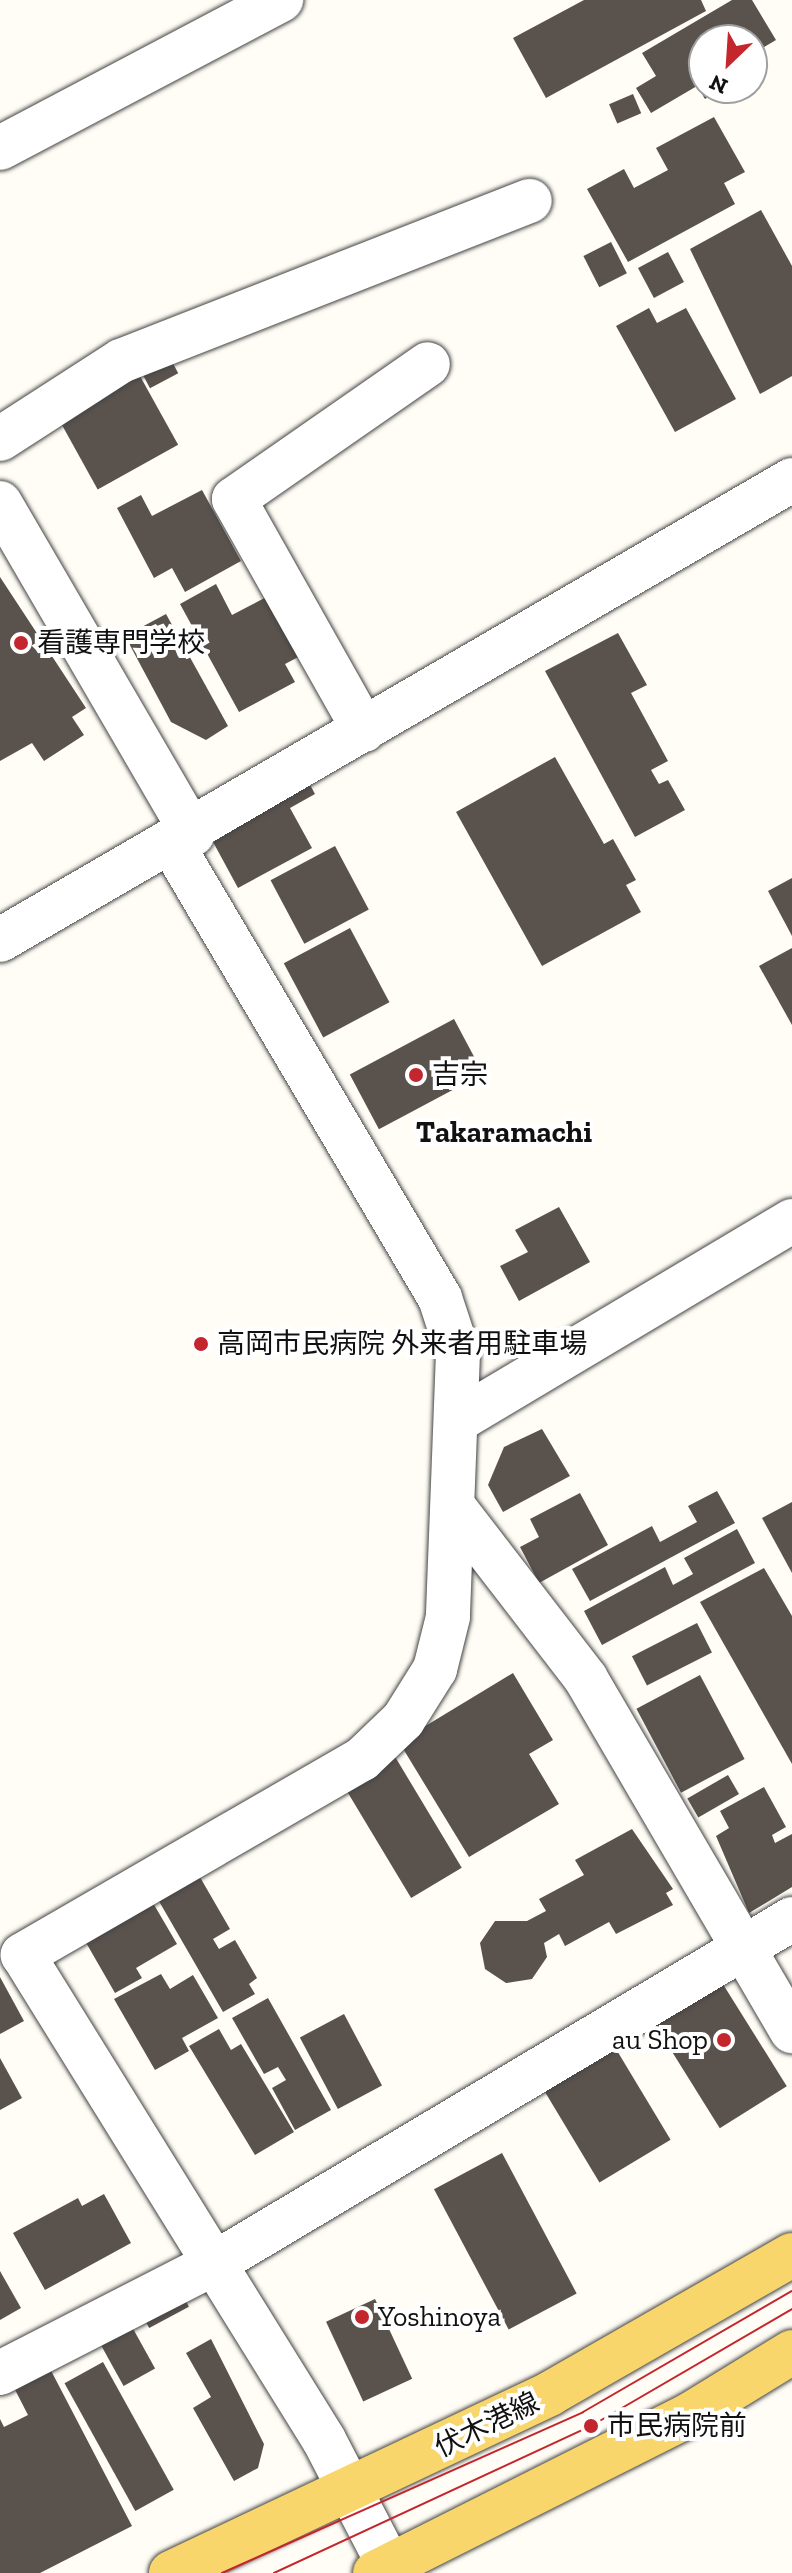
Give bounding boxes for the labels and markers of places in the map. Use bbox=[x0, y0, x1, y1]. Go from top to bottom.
place label: 看護専門学校 bbox=[37, 626, 205, 660]
marker: 看護専門学校 bbox=[12, 634, 30, 652]
place label: 吉宗 bbox=[432, 1058, 488, 1092]
marker: 吉宗 bbox=[407, 1066, 425, 1084]
place label: 高岡市民病院 外来者用駐車場 bbox=[217, 1327, 587, 1361]
marker: 高岡市民病院 外来者用駐車場 bbox=[192, 1335, 210, 1353]
place label: au Shop bbox=[612, 2023, 708, 2057]
marker: au Shop bbox=[715, 2031, 733, 2049]
place label: Yoshinoya bbox=[378, 2300, 501, 2334]
marker: Yoshinoya bbox=[353, 2308, 371, 2326]
place label: 市民病院前 bbox=[607, 2409, 747, 2443]
marker: 市民病院前 bbox=[582, 2417, 600, 2435]

